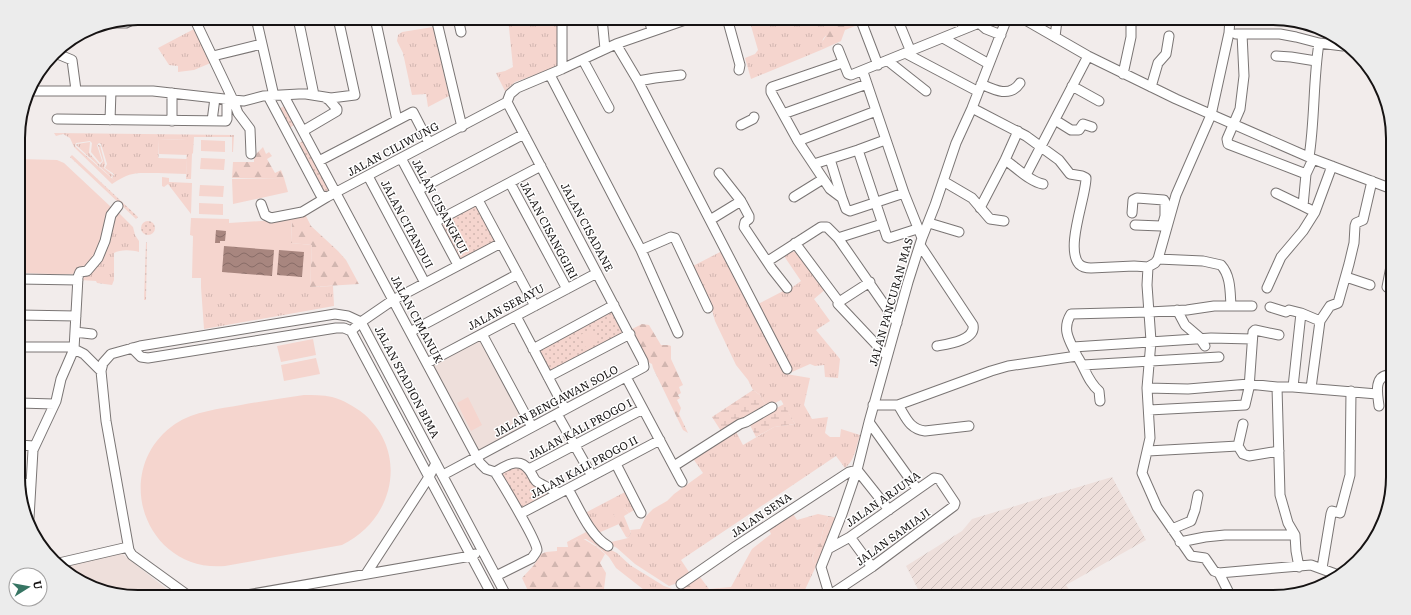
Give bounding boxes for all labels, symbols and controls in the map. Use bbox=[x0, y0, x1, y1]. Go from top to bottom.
street label: JALAN CILIWUNG bbox=[344, 117, 441, 179]
street label: JALAN CISANGKUI bbox=[409, 155, 473, 256]
street label: JALAN CITANDUI bbox=[378, 176, 438, 271]
street label: JALAN CISANGGIRI bbox=[517, 178, 583, 281]
street label: JALAN CISADANE bbox=[558, 179, 618, 274]
street label: JALAN PANCURAN MAS bbox=[864, 236, 916, 368]
street label: JALAN CIMANUK bbox=[388, 272, 448, 366]
street label: JALAN SERAYU bbox=[464, 279, 547, 333]
street label: JALAN STADION BIMA bbox=[371, 323, 444, 440]
street label: JALAN BENGAWAN SOLO bbox=[490, 360, 621, 440]
street label: JALAN KALI PROGO I bbox=[525, 394, 634, 462]
street label: JALAN KALI PROGO II bbox=[527, 431, 640, 501]
street label: JALAN ARJUNA bbox=[842, 466, 923, 530]
street label: JALAN SENA bbox=[727, 488, 794, 540]
street label: JALAN SAMIAJI bbox=[852, 504, 933, 569]
north arrow bbox=[8, 567, 48, 607]
text: U bbox=[30, 579, 48, 591]

